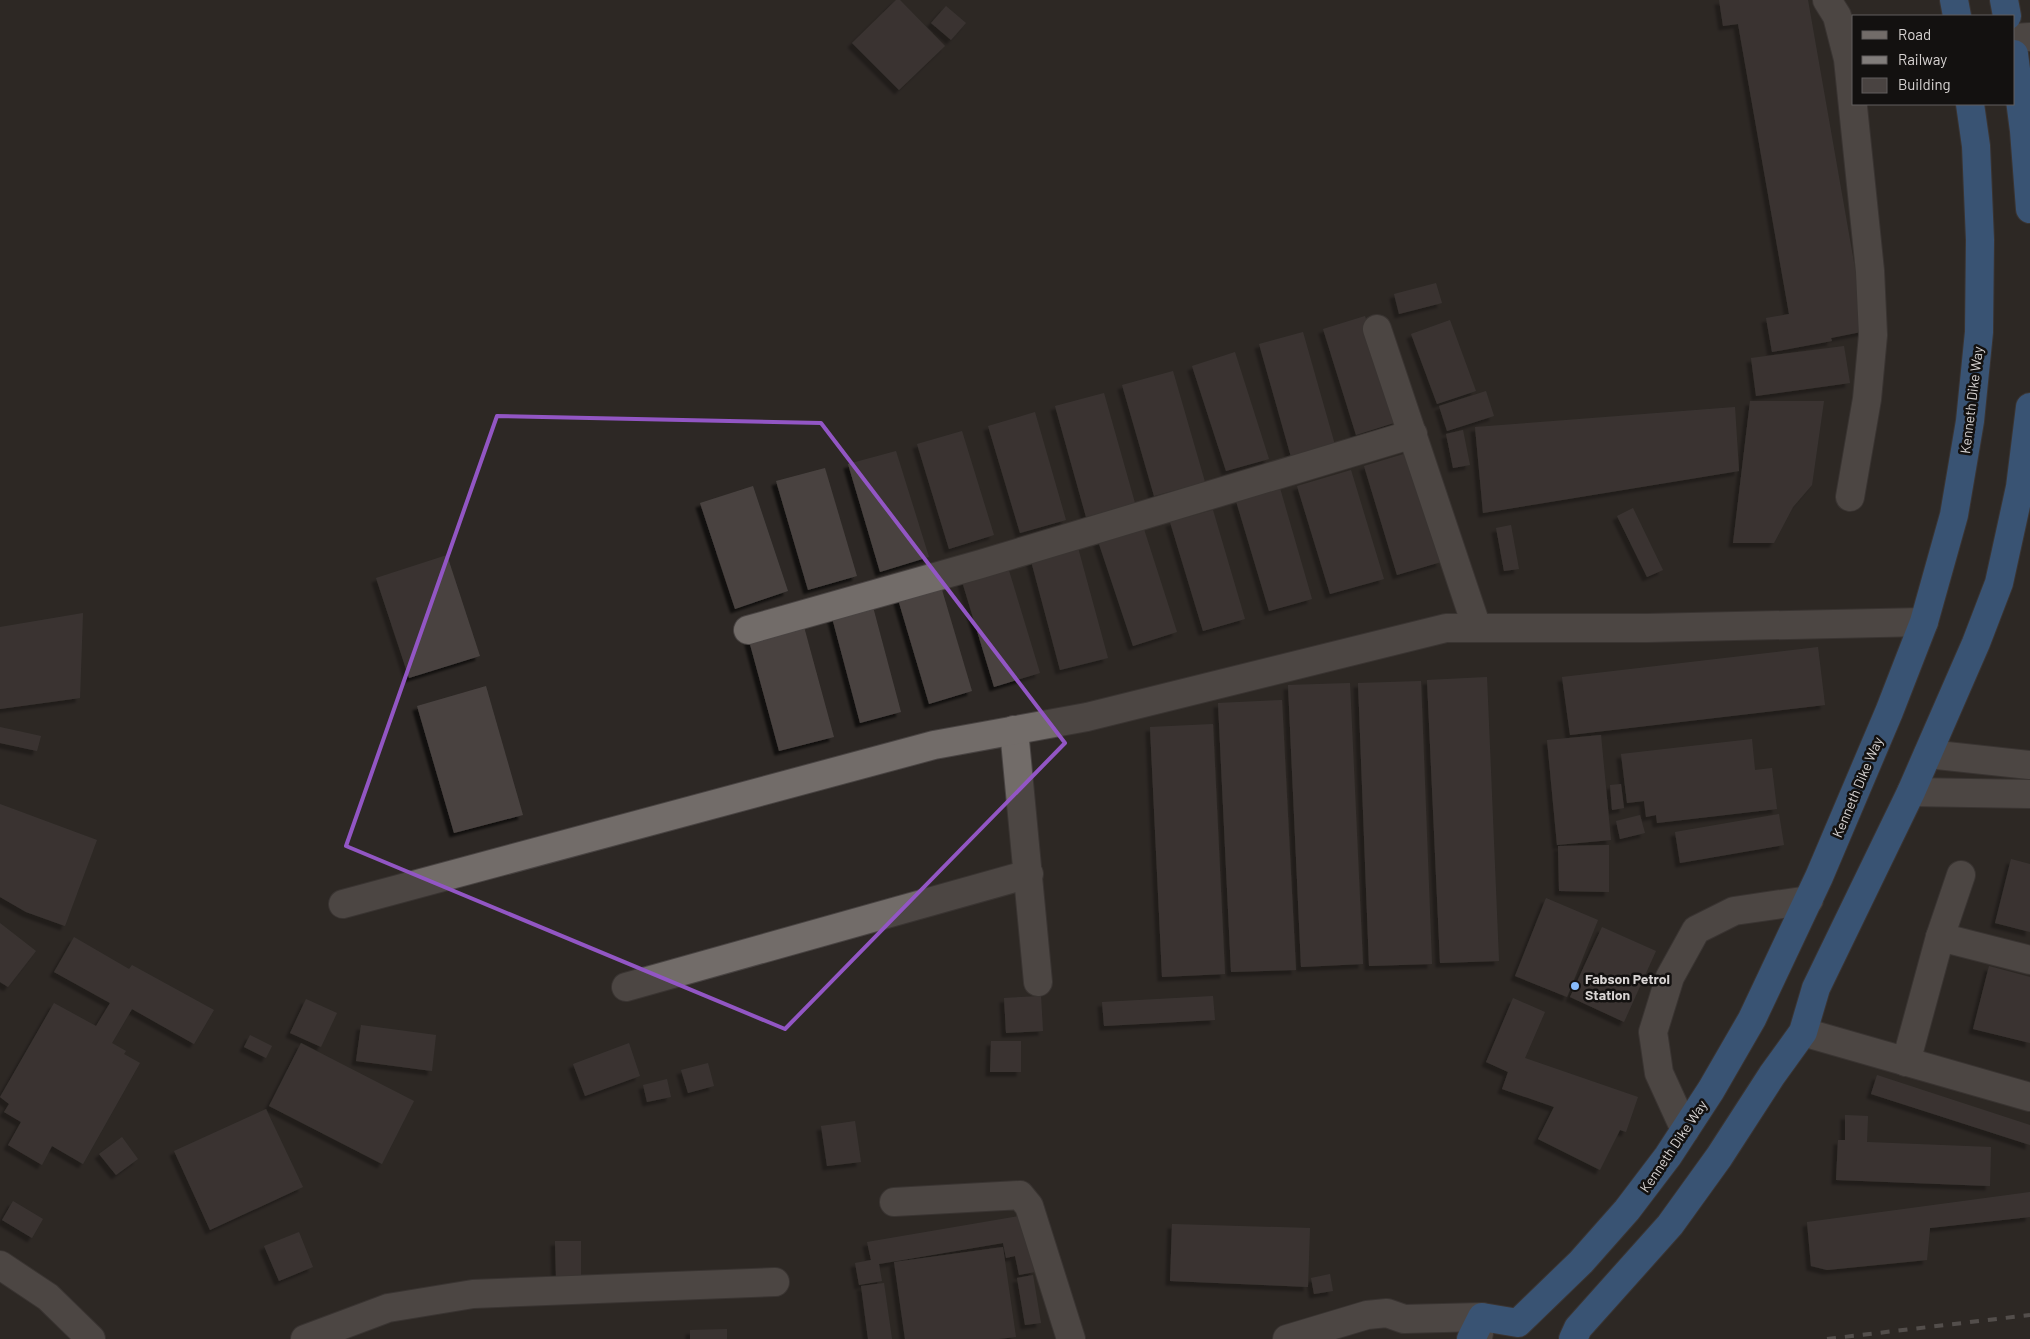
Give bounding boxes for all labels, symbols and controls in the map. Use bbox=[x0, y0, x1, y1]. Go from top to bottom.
legend bbox=[1852, 15, 2015, 105]
text: Road bbox=[1898, 25, 1931, 43]
text: Railway bbox=[1898, 50, 1947, 68]
text: Building bbox=[1898, 75, 1951, 93]
street label: Kenneth Dike Way bbox=[1956, 345, 1986, 455]
street label: Kenneth Dike Way bbox=[1828, 733, 1886, 840]
place label: Fabson Petrol Station bbox=[1585, 970, 1670, 1003]
marker: Fabson Petrol Station bbox=[1569, 980, 1581, 992]
street label: Kenneth Dike Way bbox=[1636, 1096, 1711, 1196]

